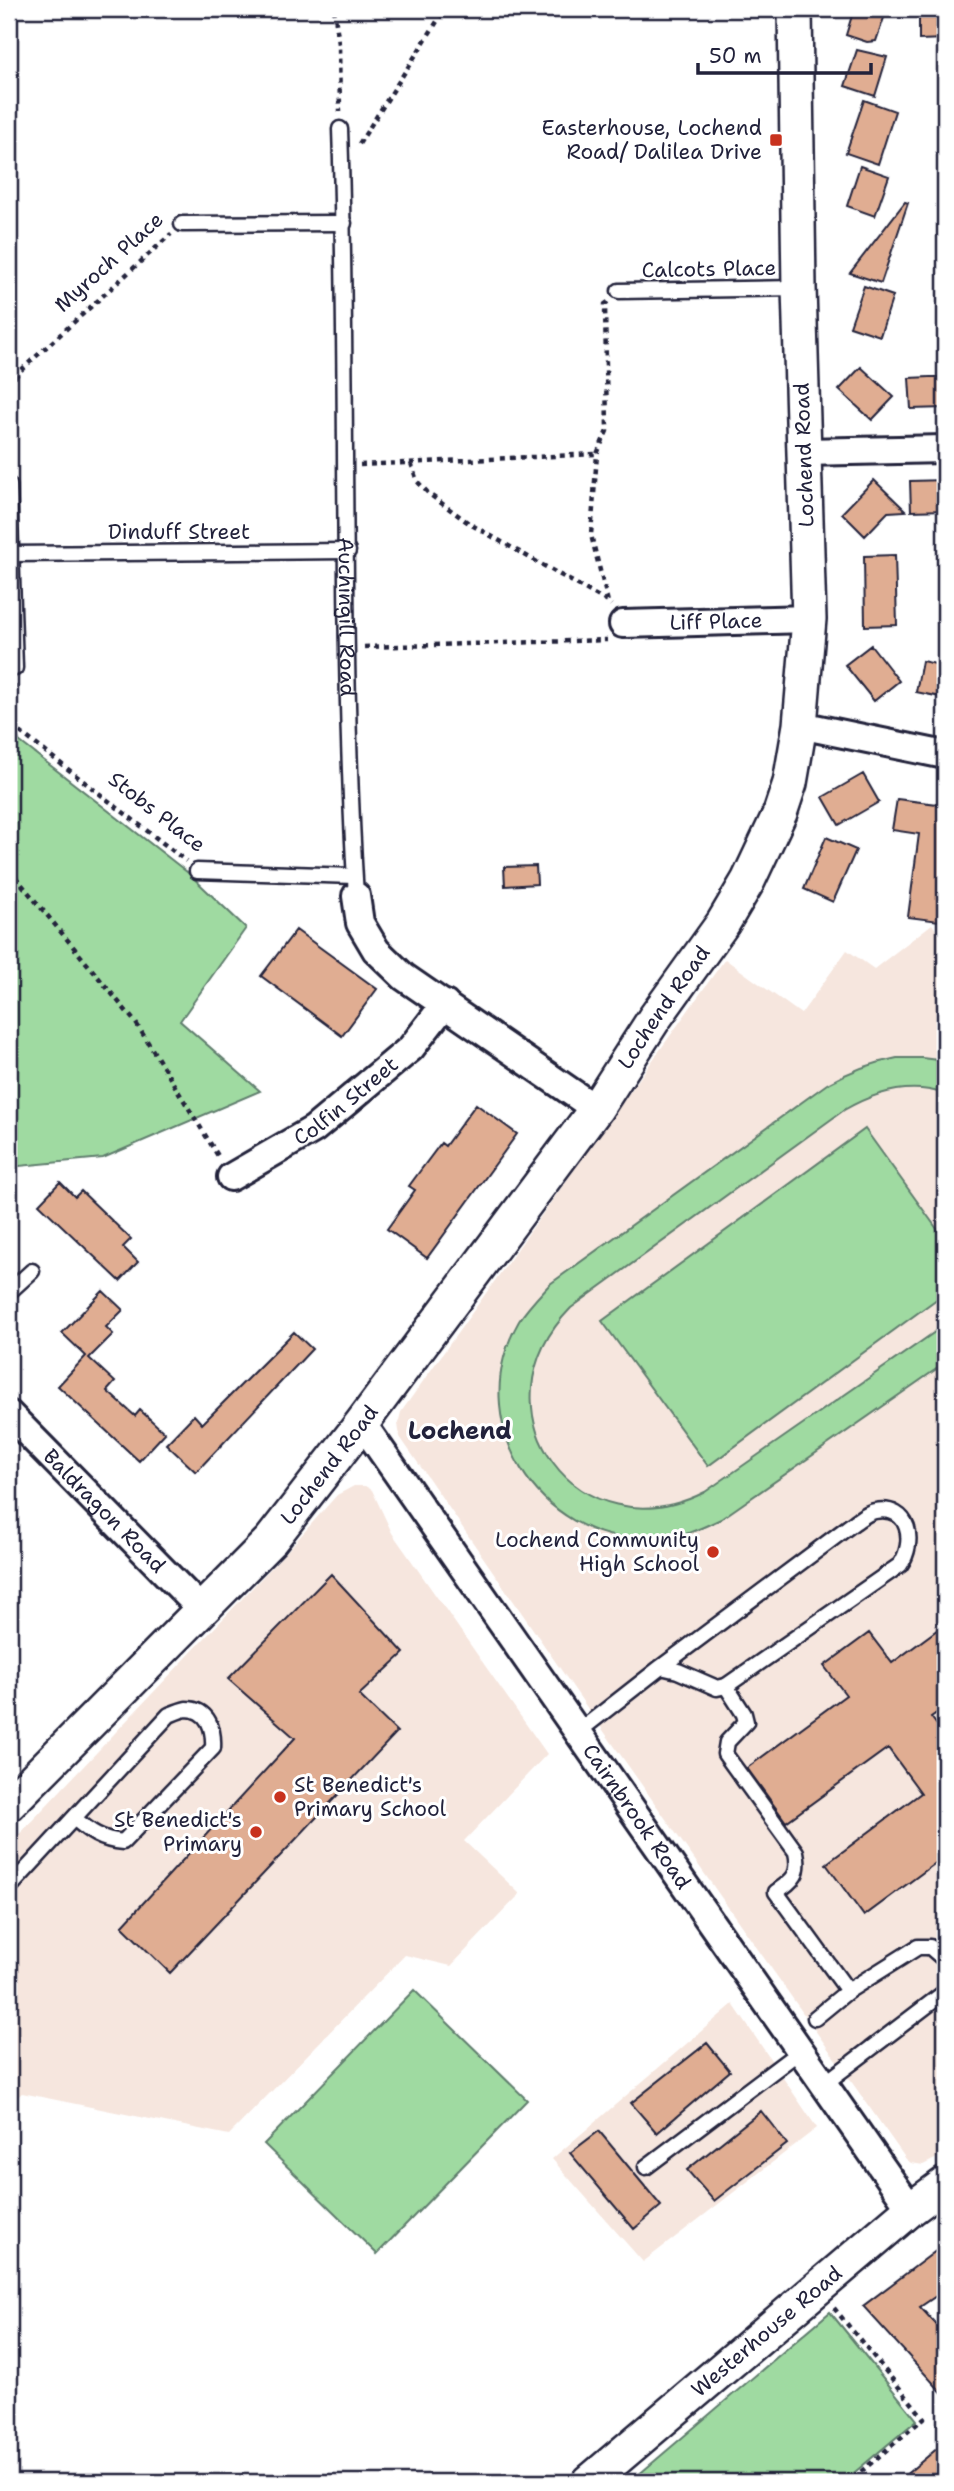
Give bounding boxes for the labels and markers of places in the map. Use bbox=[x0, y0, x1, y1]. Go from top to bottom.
place label: Easterhouse, Lochend Road/ Dalilea Drive bbox=[542, 114, 762, 166]
marker: Easterhouse, Lochend Road/ Dalilea Drive bbox=[768, 132, 784, 148]
place label: Lochend Community High School bbox=[495, 1526, 700, 1578]
marker: Lochend Community High School bbox=[705, 1544, 721, 1560]
place label: St Benedict's Primary School bbox=[294, 1771, 447, 1823]
marker: St Benedict's Primary School bbox=[272, 1789, 288, 1805]
place label: St Benedict's Primary bbox=[114, 1806, 242, 1858]
marker: St Benedict's Primary bbox=[248, 1824, 264, 1840]

